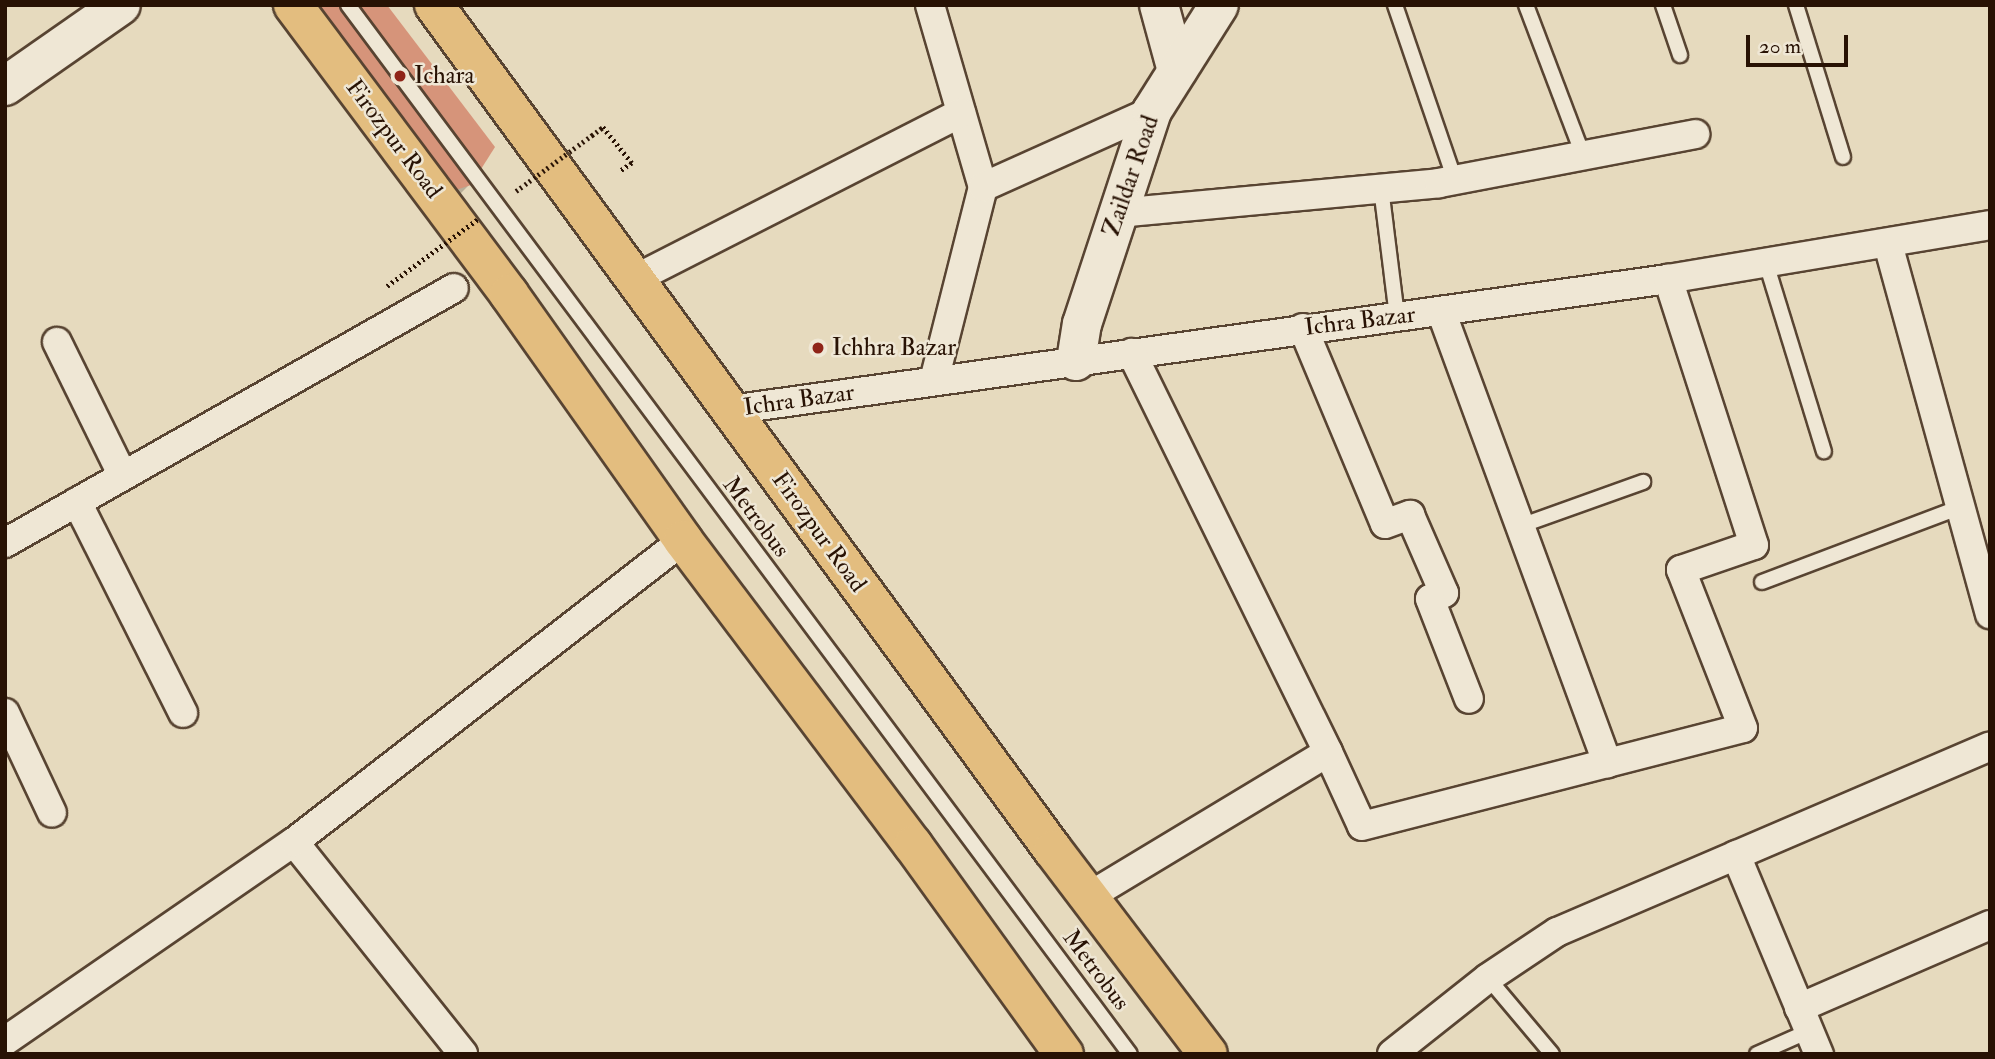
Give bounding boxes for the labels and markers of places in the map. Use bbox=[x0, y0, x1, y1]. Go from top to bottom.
place label: Ichara bbox=[414, 62, 474, 90]
marker: Ichara bbox=[392, 68, 408, 84]
place label: Ichhra Bazar bbox=[832, 334, 956, 362]
marker: Ichhra Bazar bbox=[810, 340, 826, 356]

